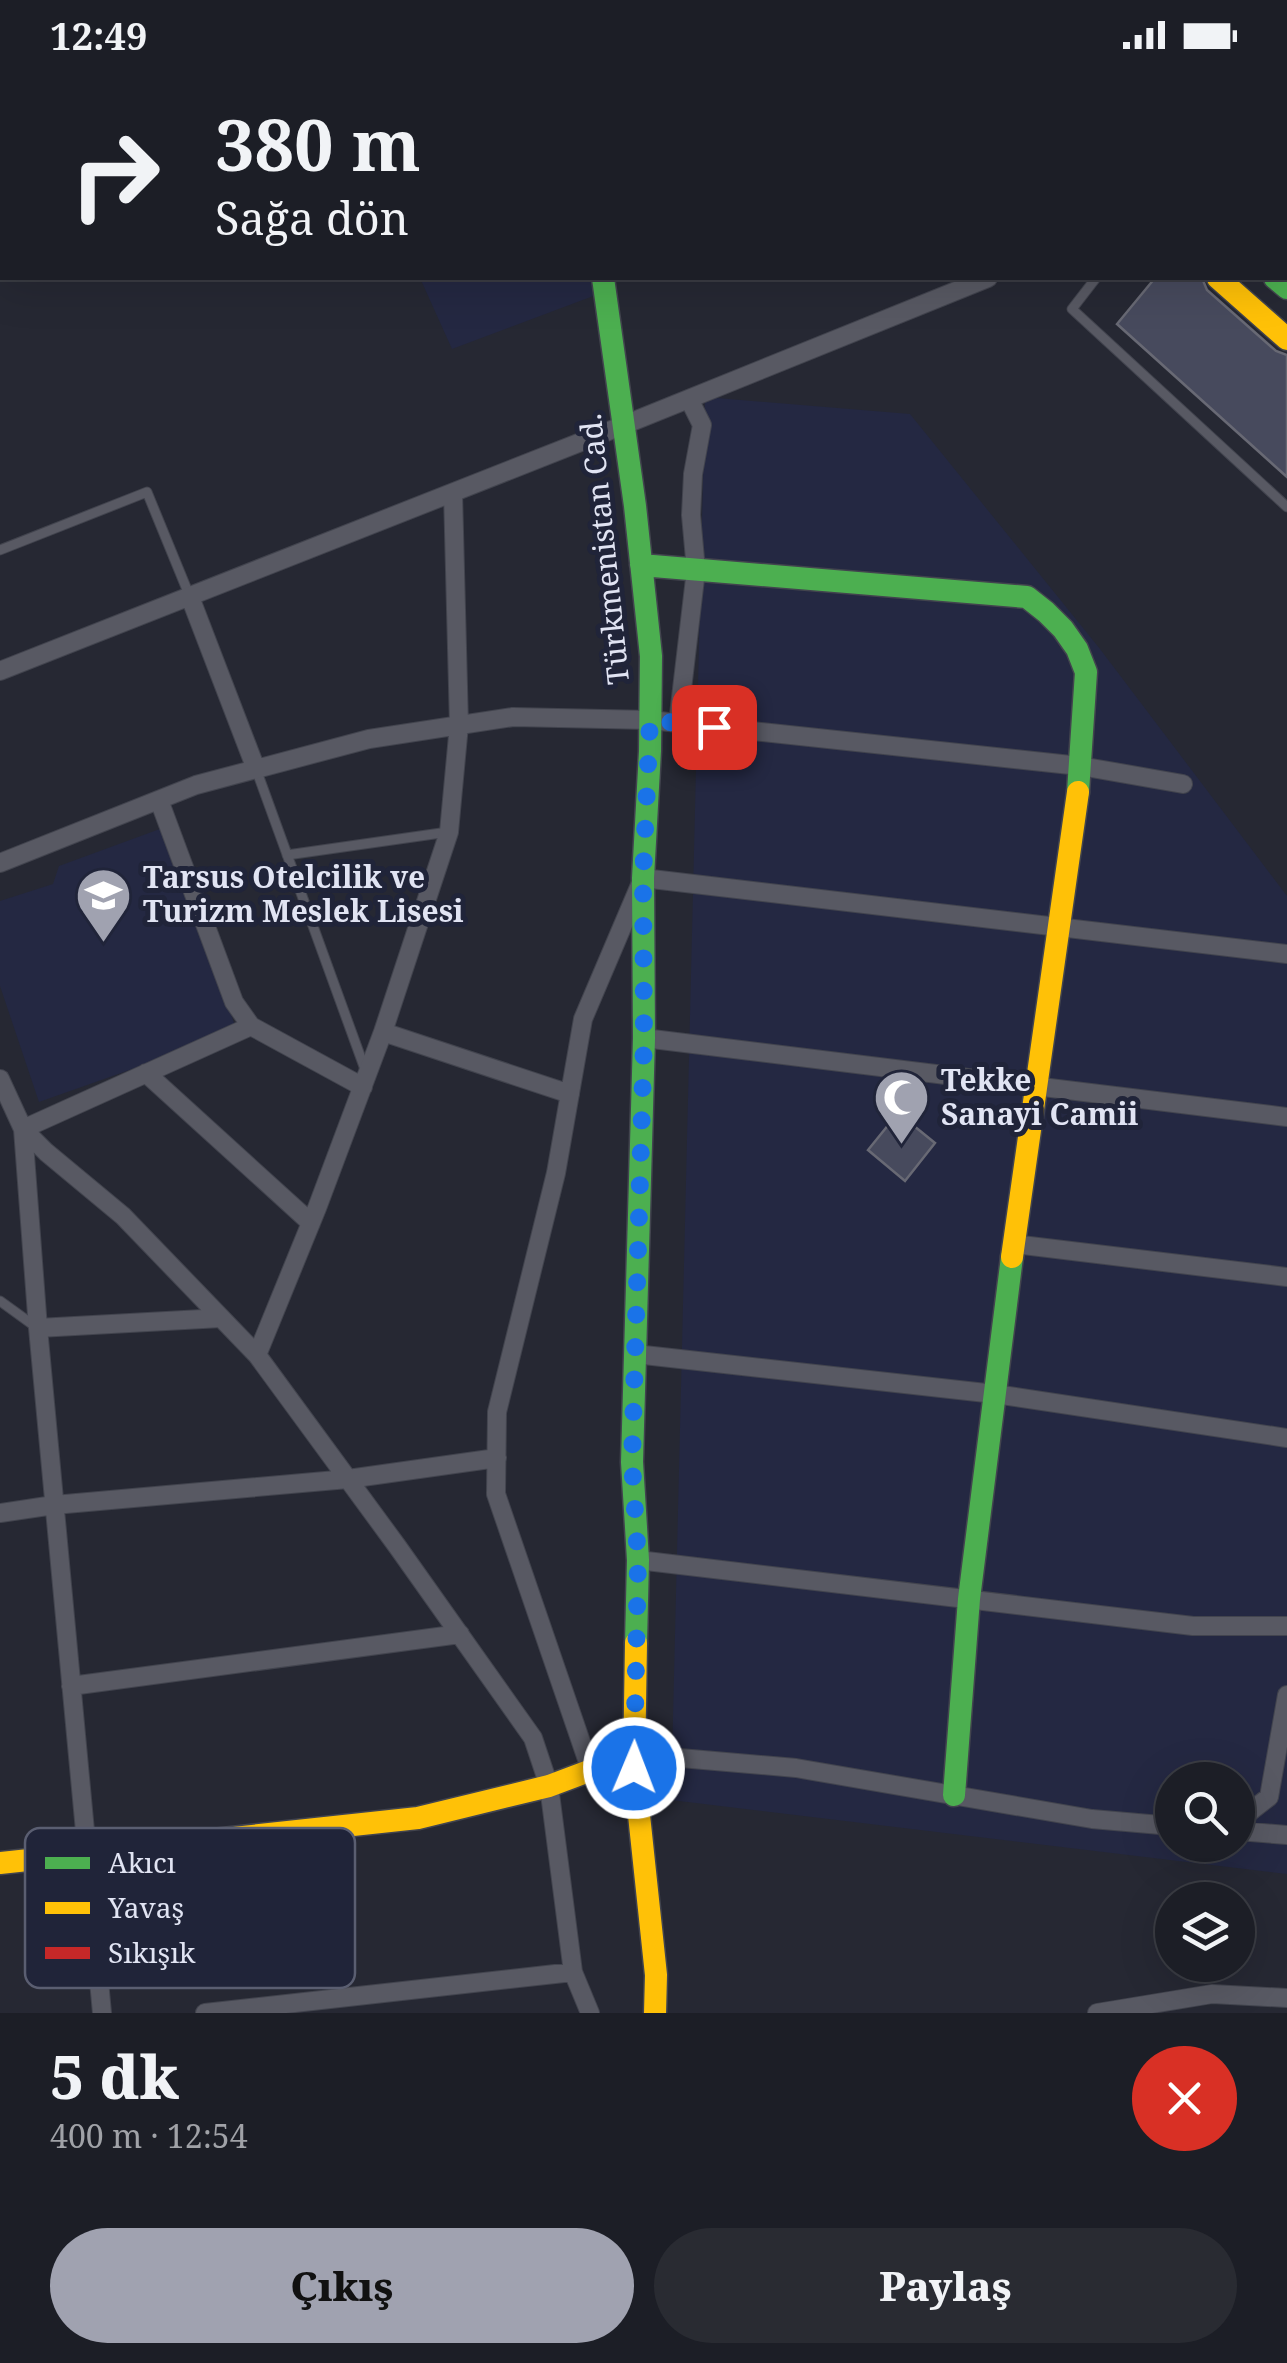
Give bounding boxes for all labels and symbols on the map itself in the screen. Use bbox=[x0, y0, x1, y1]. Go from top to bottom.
street label: Türkmenistan Cad. bbox=[569, 412, 638, 686]
pin bbox=[672, 685, 757, 770]
place label: Tarsus Otelcilik ve Turizm Meslek Lisesi bbox=[143, 856, 464, 931]
school or university icon: Tarsus Otelcilik ve Turizm Meslek Lisesi bbox=[74, 865, 134, 944]
place label: Tekke Sanayi Camii bbox=[941, 1059, 1139, 1134]
mosque icon: Tekke Sanayi Camii bbox=[872, 1068, 932, 1147]
position arrow bbox=[582, 1716, 686, 1820]
legend bbox=[25, 1828, 355, 1988]
text: Akıcı bbox=[108, 1843, 176, 1881]
text: Yavaş bbox=[107, 1888, 184, 1926]
text: Sıkışık bbox=[108, 1933, 196, 1971]

